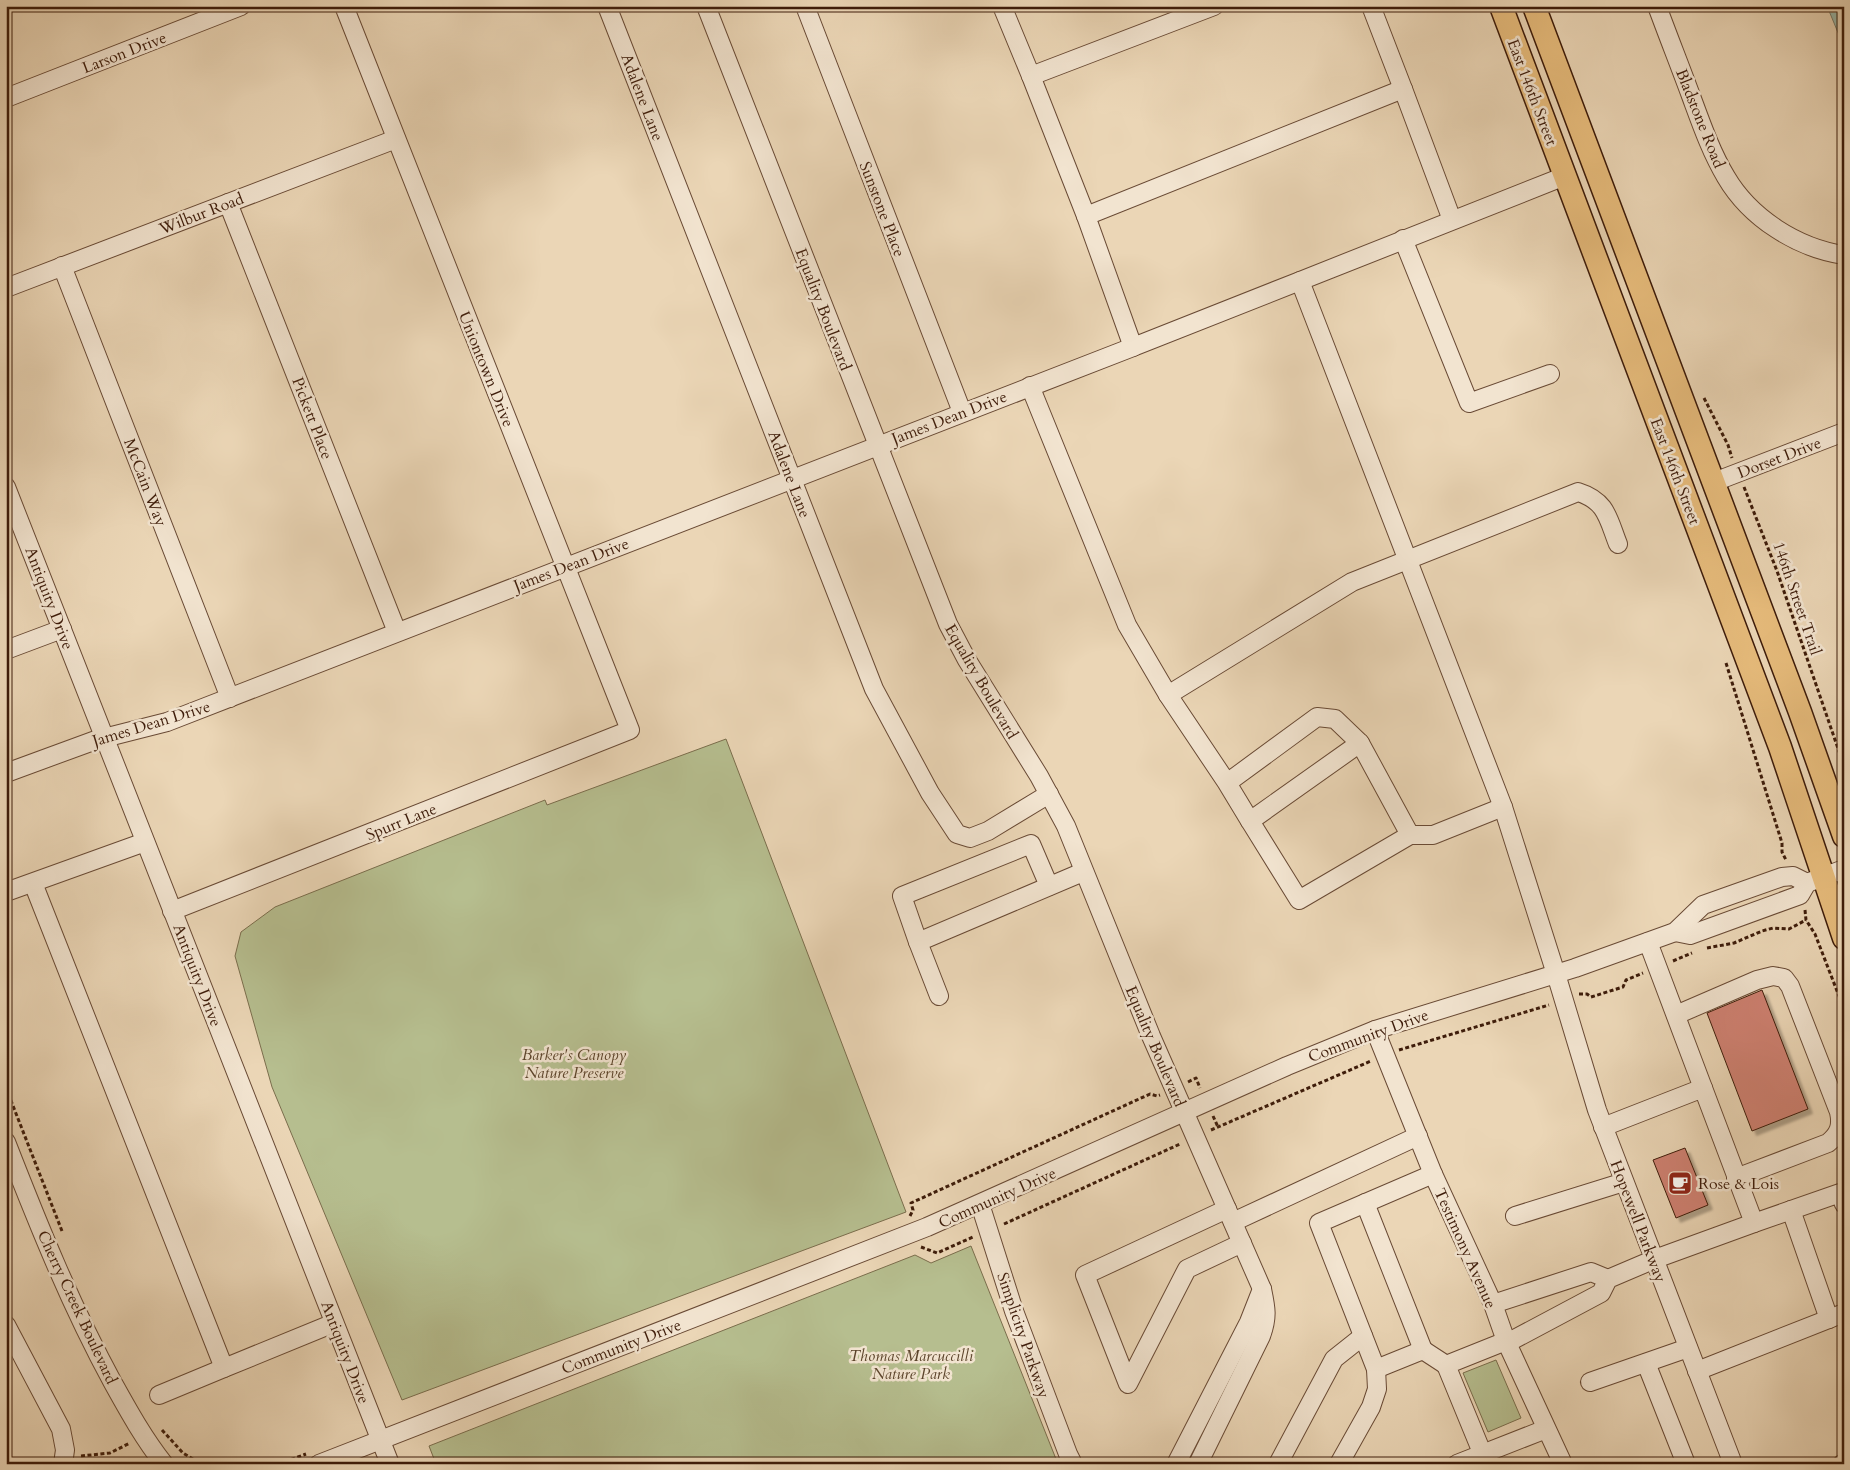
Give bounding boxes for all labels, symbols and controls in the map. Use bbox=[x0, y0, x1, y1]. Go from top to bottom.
street label: Larson Drive bbox=[79, 27, 170, 79]
street label: East 146th Street bbox=[1502, 36, 1563, 149]
street label: Adalene Lane bbox=[615, 51, 669, 144]
street label: Bladstone Road bbox=[1670, 65, 1730, 172]
street label: Sunstone Place bbox=[854, 158, 910, 260]
street label: Wilbur Road bbox=[155, 188, 247, 240]
street label: Equality Boulevard bbox=[790, 245, 857, 374]
street label: Uniontown Drive bbox=[453, 308, 519, 431]
street label: Pickett Place bbox=[286, 374, 338, 463]
street label: James Dean Drive bbox=[887, 386, 1010, 451]
street label: East 146th Street bbox=[1645, 415, 1706, 528]
street label: Adalene Lane bbox=[762, 428, 816, 521]
street label: Dorset Drive bbox=[1734, 432, 1824, 484]
street label: McCain Way bbox=[118, 435, 172, 530]
street label: James Dean Drive bbox=[509, 533, 632, 598]
street label: 146th Street Trail bbox=[1767, 539, 1827, 658]
street label: Antiquity Drive bbox=[19, 544, 79, 653]
street label: Equality Boulevard bbox=[939, 620, 1023, 743]
street label: James Dean Drive bbox=[88, 696, 213, 753]
street label: Spurr Lane bbox=[363, 798, 440, 846]
street label: Antiquity Drive bbox=[167, 921, 227, 1030]
street label: Equality Boulevard bbox=[1120, 982, 1191, 1111]
street label: Community Drive bbox=[1305, 1004, 1432, 1068]
park label: Barker's Canopy Nature Preserve bbox=[522, 1044, 627, 1084]
street label: Hopewell Parkway bbox=[1605, 1157, 1672, 1286]
street label: Community Drive bbox=[935, 1162, 1060, 1234]
cafe icon: Rose & Lois bbox=[1667, 1170, 1693, 1196]
place label: Rose & Lois bbox=[1698, 1173, 1779, 1195]
street label: Testimony Avenue bbox=[1429, 1185, 1502, 1312]
street label: Cherry Creek Boulevard bbox=[32, 1227, 123, 1388]
street label: Simplicity Parkway bbox=[991, 1269, 1055, 1402]
street label: Antiquity Drive bbox=[315, 1298, 375, 1407]
street label: Community Drive bbox=[558, 1314, 685, 1380]
park label: Thomas Marcuccilli Nature Park bbox=[849, 1345, 974, 1385]

